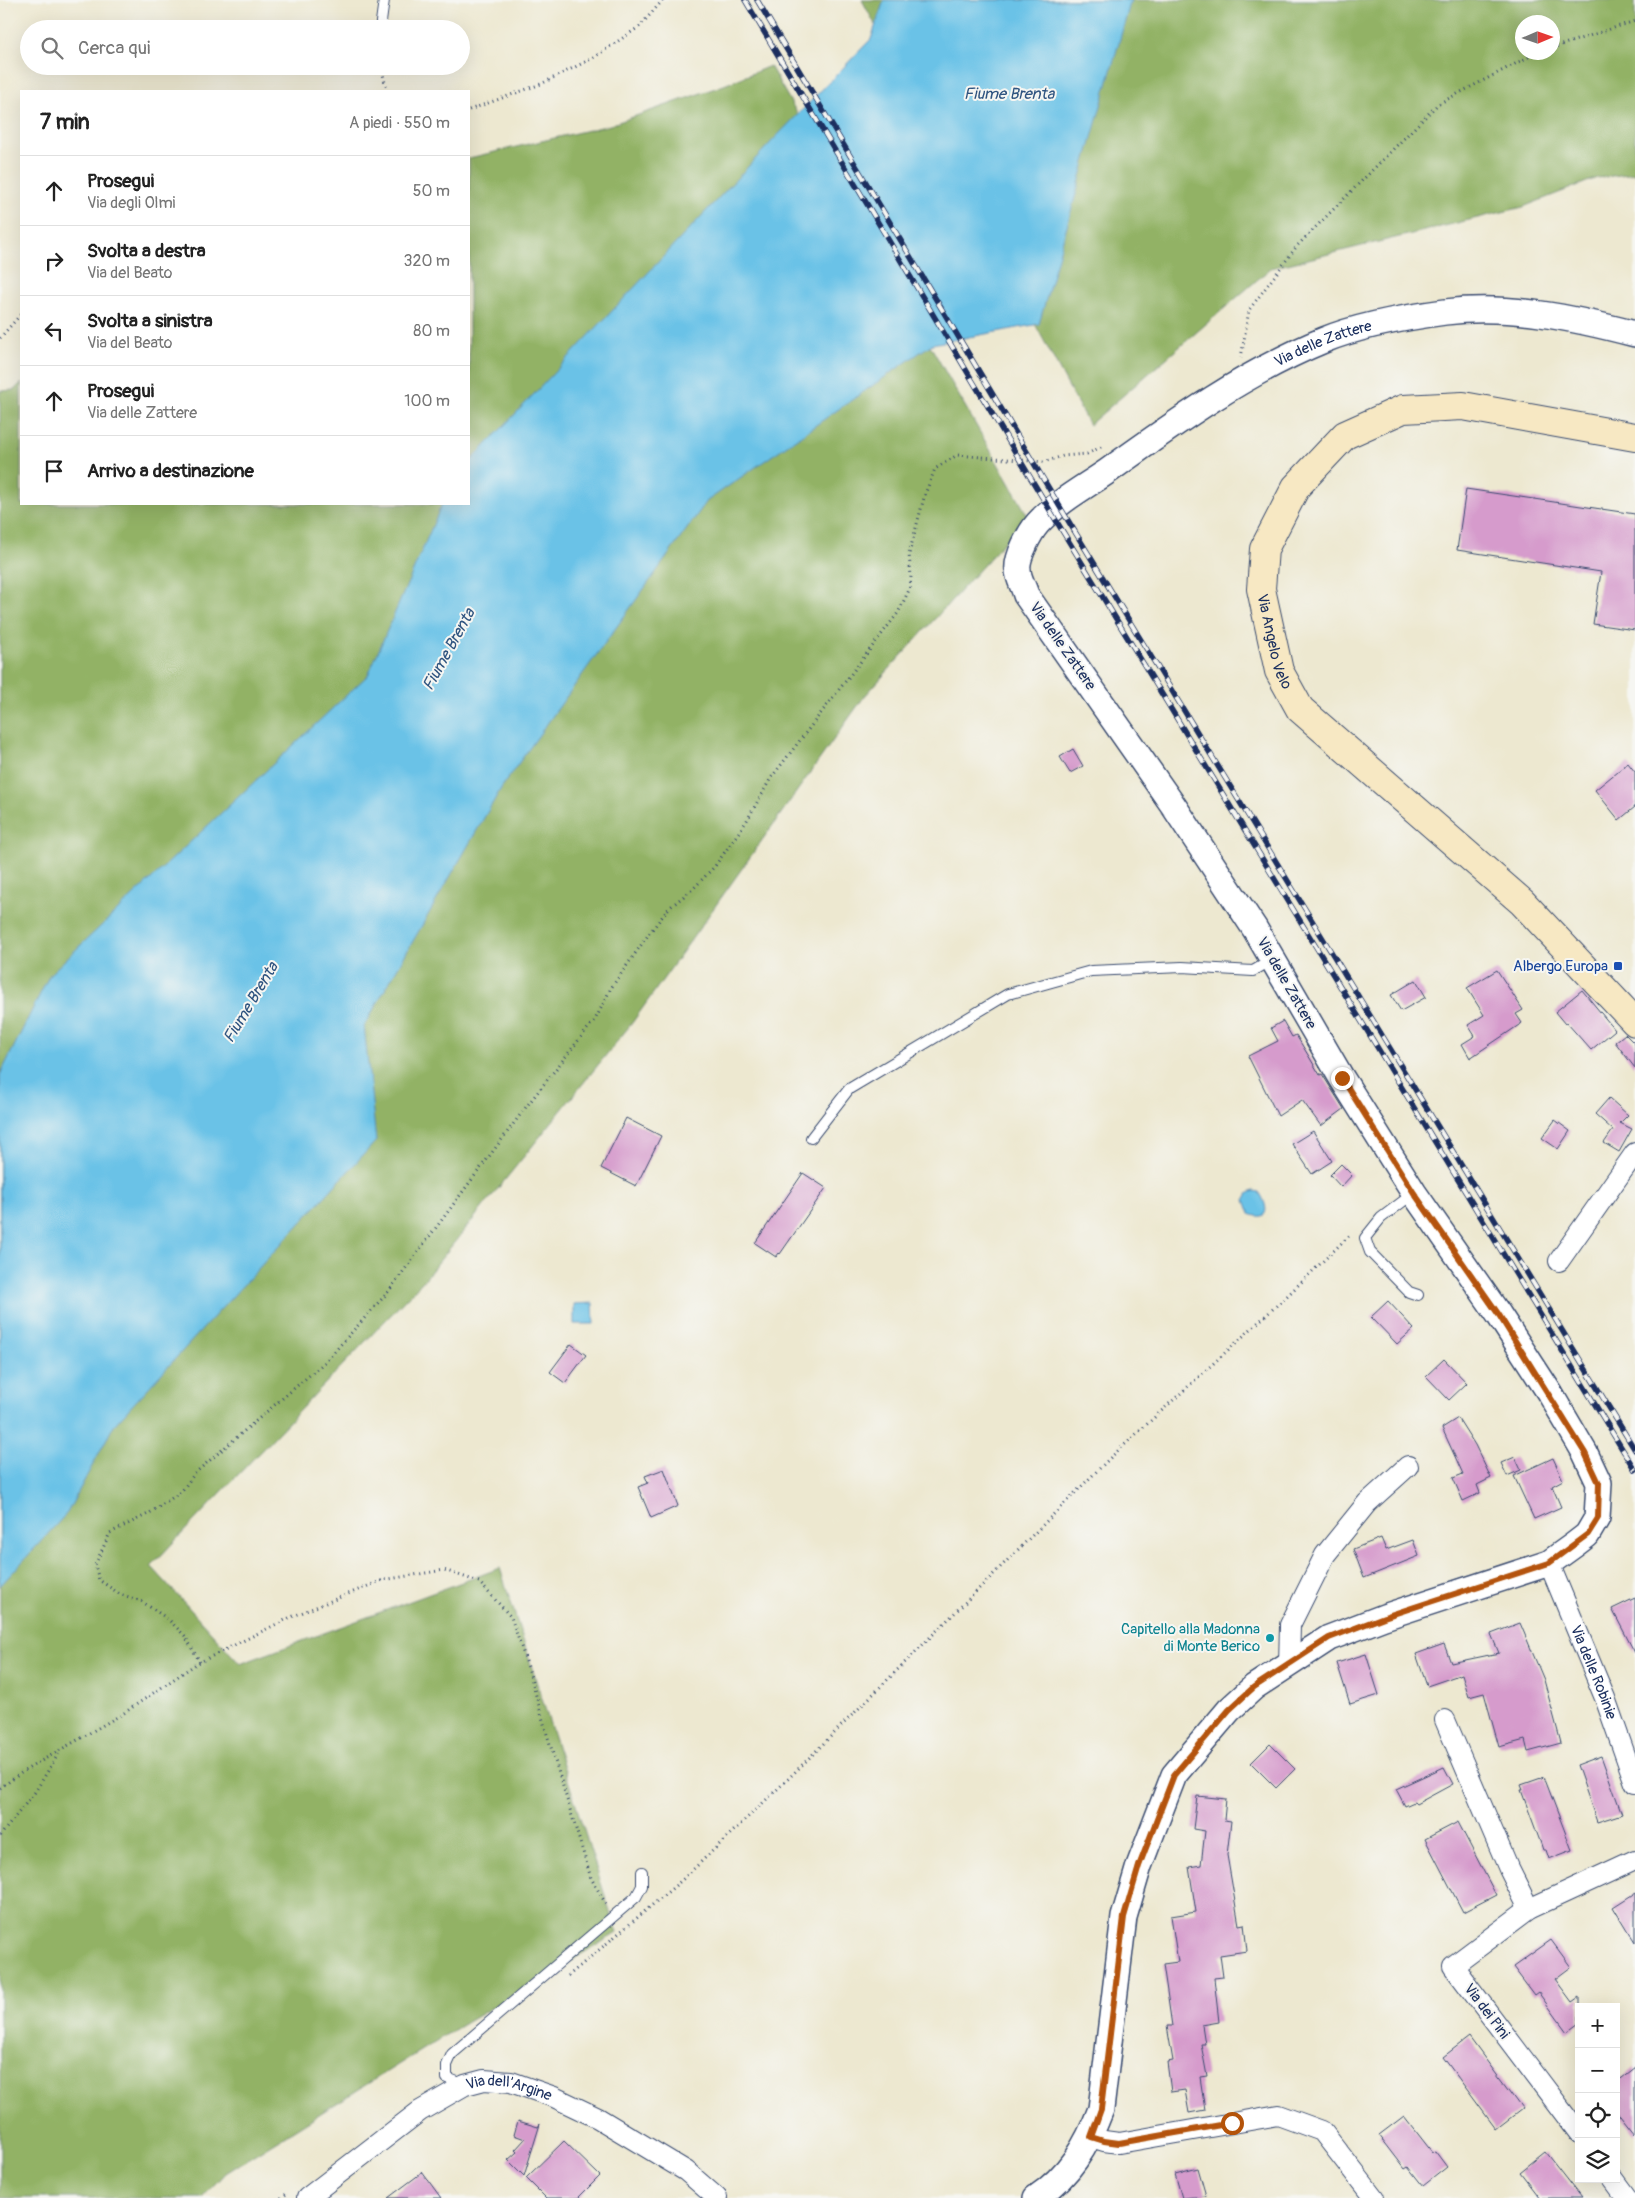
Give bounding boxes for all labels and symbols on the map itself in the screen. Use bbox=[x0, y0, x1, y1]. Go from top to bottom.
north arrow bbox=[1515, 15, 1560, 60]
water label: Fiume Brenta bbox=[964, 84, 1056, 104]
street label: Via delle Zattere bbox=[1271, 316, 1374, 372]
street label: Via Angelo Velo bbox=[1252, 592, 1296, 693]
street label: Via delle Zattere bbox=[1025, 599, 1100, 695]
water label: Fiume Brenta bbox=[418, 604, 480, 694]
street label: Via delle Zattere bbox=[1253, 934, 1321, 1033]
water label: Fiume Brenta bbox=[219, 957, 284, 1046]
place label: Albergo Europa bbox=[1513, 957, 1608, 976]
marker: Albergo Europa bbox=[1612, 960, 1624, 972]
route end bbox=[1331, 1067, 1354, 1090]
place label: Capitello alla Madonna di Monte Berico bbox=[1121, 1620, 1260, 1656]
street label: Via delle Robinie bbox=[1566, 1622, 1621, 1722]
marker: Capitello alla Madonna di Monte Berico bbox=[1264, 1632, 1276, 1644]
street label: Via dei Pini bbox=[1460, 1980, 1514, 2043]
street label: Via dell'Argine bbox=[464, 2071, 555, 2106]
route start bbox=[1221, 2112, 1244, 2135]

